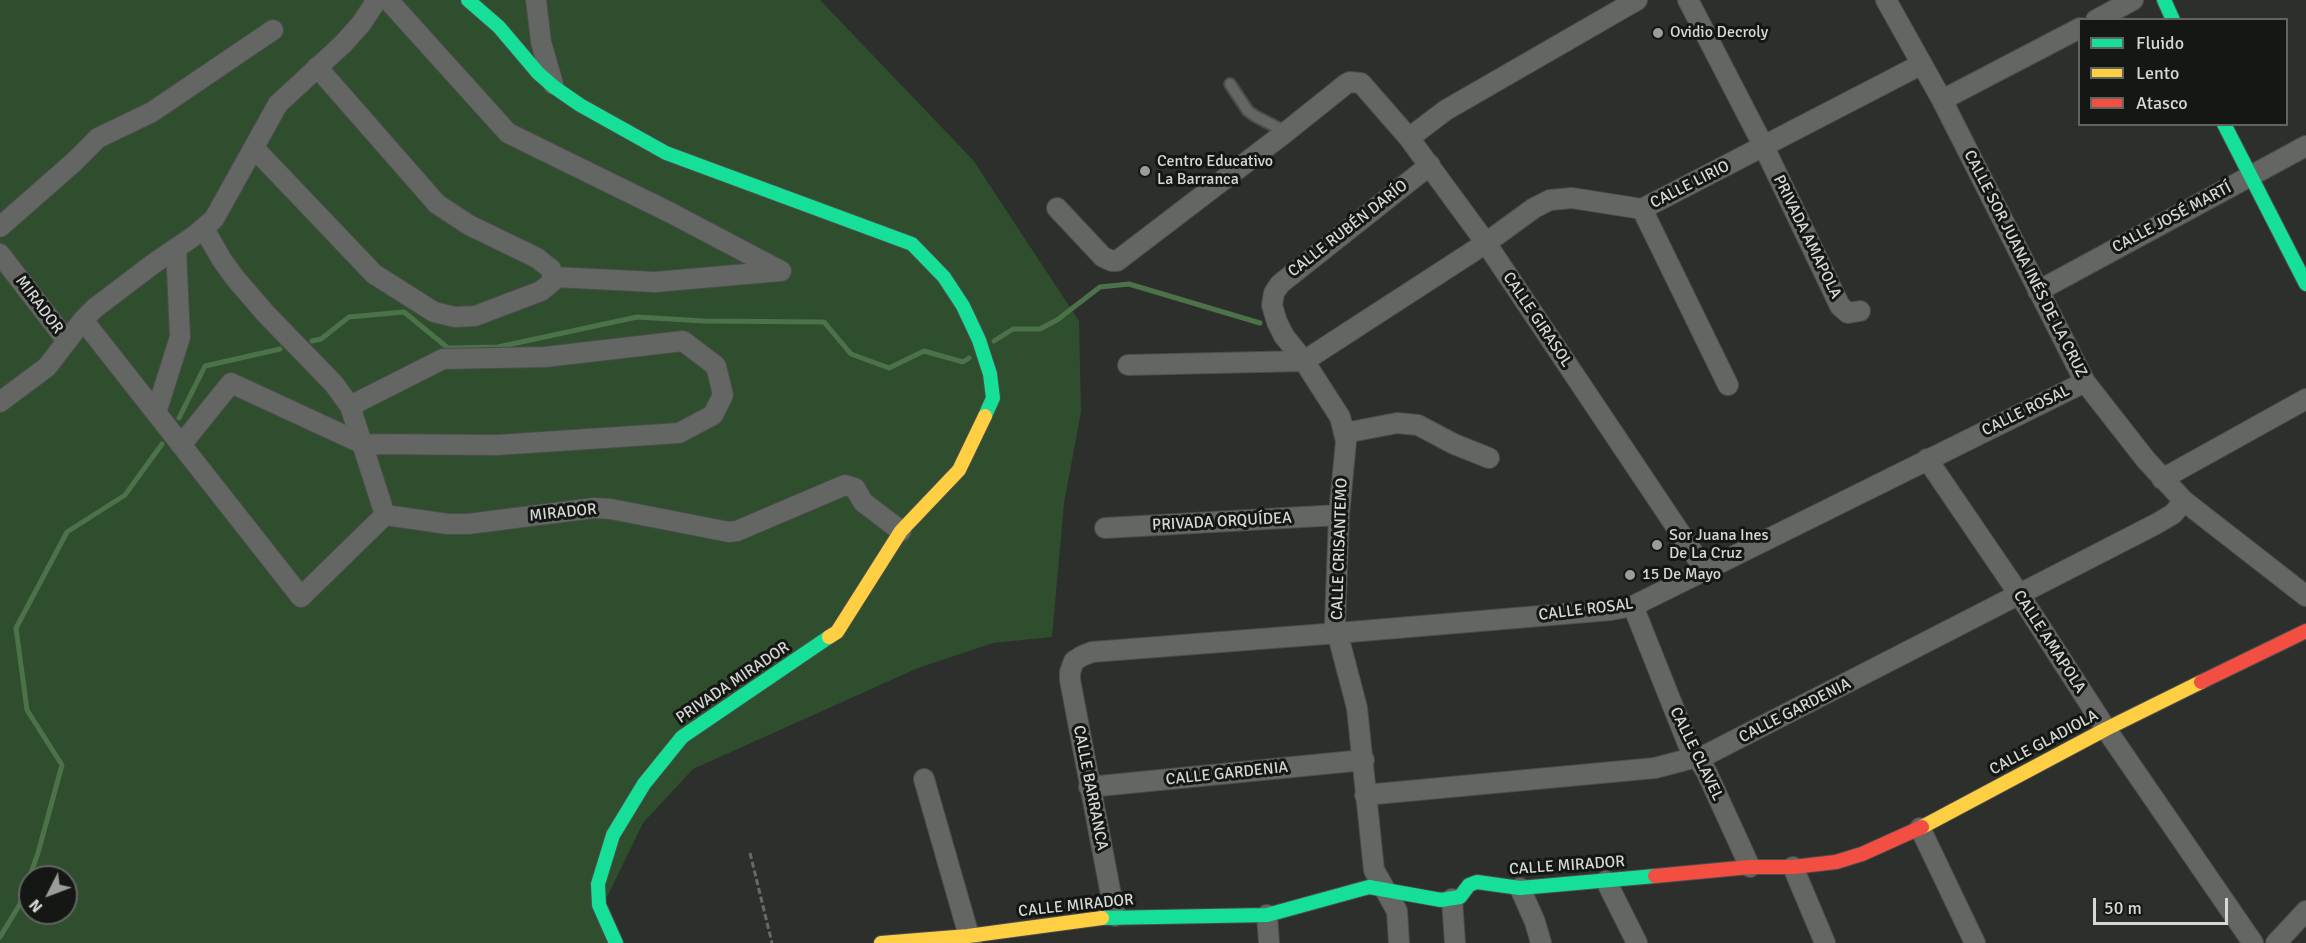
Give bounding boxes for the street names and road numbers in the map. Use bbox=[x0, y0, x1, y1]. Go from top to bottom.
street label: CALLE SOR JUANA INÉS DE LA CRUZ bbox=[1959, 147, 2091, 381]
street label: CALLE LIRIO bbox=[1647, 157, 1733, 213]
street label: PRIVADA AMAPOLA bbox=[1769, 172, 1845, 302]
street label: CALLE RUBÉN DARÍO bbox=[1284, 176, 1412, 282]
street label: CALLE JOSÉ MARTÍ bbox=[2109, 179, 2235, 257]
street label: CALLE GIRASOL bbox=[1498, 269, 1576, 371]
street label: MIRADOR bbox=[11, 272, 67, 338]
street label: CALLE ROSAL bbox=[1979, 382, 2073, 440]
street label: CALLE CRISANTEMO bbox=[1328, 478, 1352, 620]
street label: MIRADOR bbox=[528, 500, 598, 526]
street label: PRIVADA ORQUÍDEA bbox=[1152, 509, 1292, 535]
street label: CALLE AMAPOLA bbox=[2009, 587, 2089, 697]
street label: CALLE ROSAL bbox=[1538, 595, 1634, 625]
street label: PRIVADA MIRADOR bbox=[673, 638, 793, 728]
street label: CALLE GARDENIA bbox=[1736, 675, 1854, 747]
street label: CALLE CLAVEL bbox=[1665, 704, 1727, 804]
street label: CALLE GLADIOLA bbox=[1986, 706, 2102, 780]
street label: CALLE BARRANCA bbox=[1068, 724, 1112, 852]
street label: CALLE GARDENIA bbox=[1165, 758, 1289, 790]
street label: CALLE MIRADOR bbox=[1509, 852, 1625, 880]
street label: CALLE MIRADOR bbox=[1017, 890, 1135, 922]

